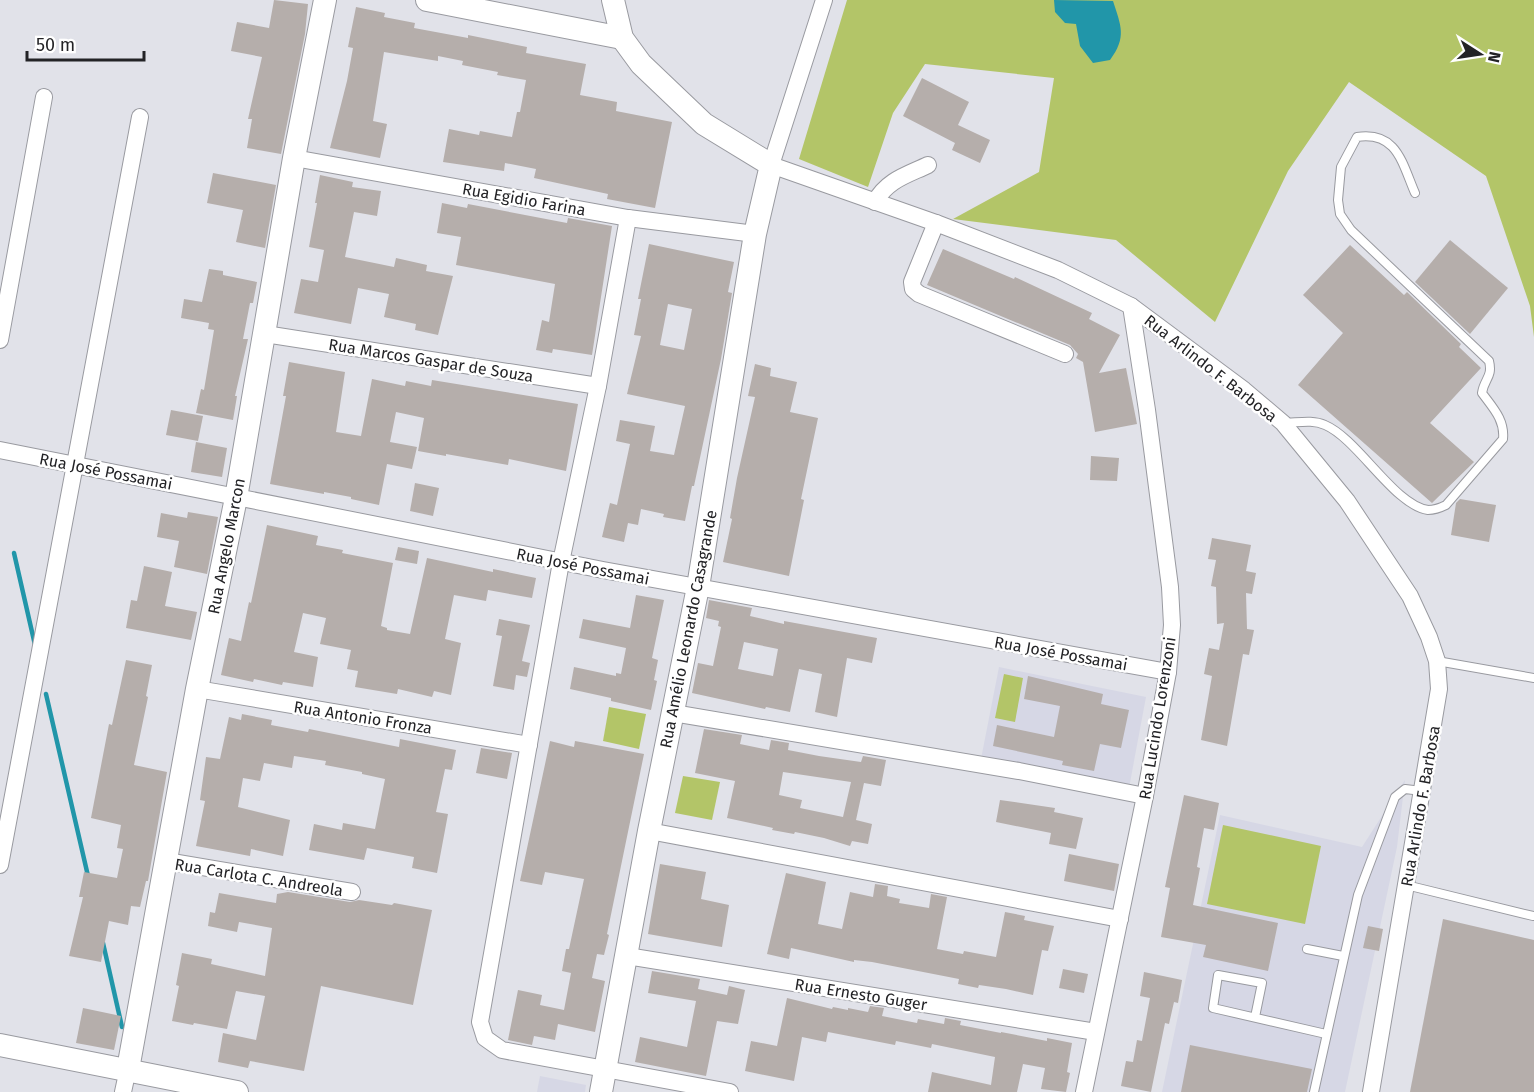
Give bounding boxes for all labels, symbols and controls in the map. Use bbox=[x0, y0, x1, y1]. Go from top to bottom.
scale bar bbox=[27, 24, 144, 62]
north arrow bbox=[1450, 24, 1510, 84]
text: 50 m bbox=[36, 34, 75, 56]
text: N bbox=[1484, 50, 1505, 64]
street label: Rua Egidio Farina bbox=[461, 179, 587, 220]
street label: Rua Arlindo F. Barbosa bbox=[1141, 311, 1281, 426]
street label: Rua Marcos Gaspar de Souza bbox=[327, 335, 535, 386]
street label: Rua José Possamai bbox=[38, 449, 174, 494]
street label: Rua Angelo Marcon bbox=[204, 476, 249, 616]
street label: Rua Amélio Leonardo Casagrande bbox=[656, 508, 721, 750]
street label: Rua José Possamai bbox=[515, 544, 651, 589]
street label: Rua José Possamai bbox=[993, 632, 1129, 675]
street label: Rua Lucindo Lorenzoni bbox=[1135, 635, 1180, 801]
street label: Rua Antonio Fronza bbox=[292, 697, 434, 738]
street label: Rua Arlindo F. Barbosa bbox=[1397, 724, 1444, 888]
street label: Rua Carlota C. Andreola bbox=[173, 855, 345, 900]
street label: Rua Ernesto Guger bbox=[793, 975, 929, 1014]

